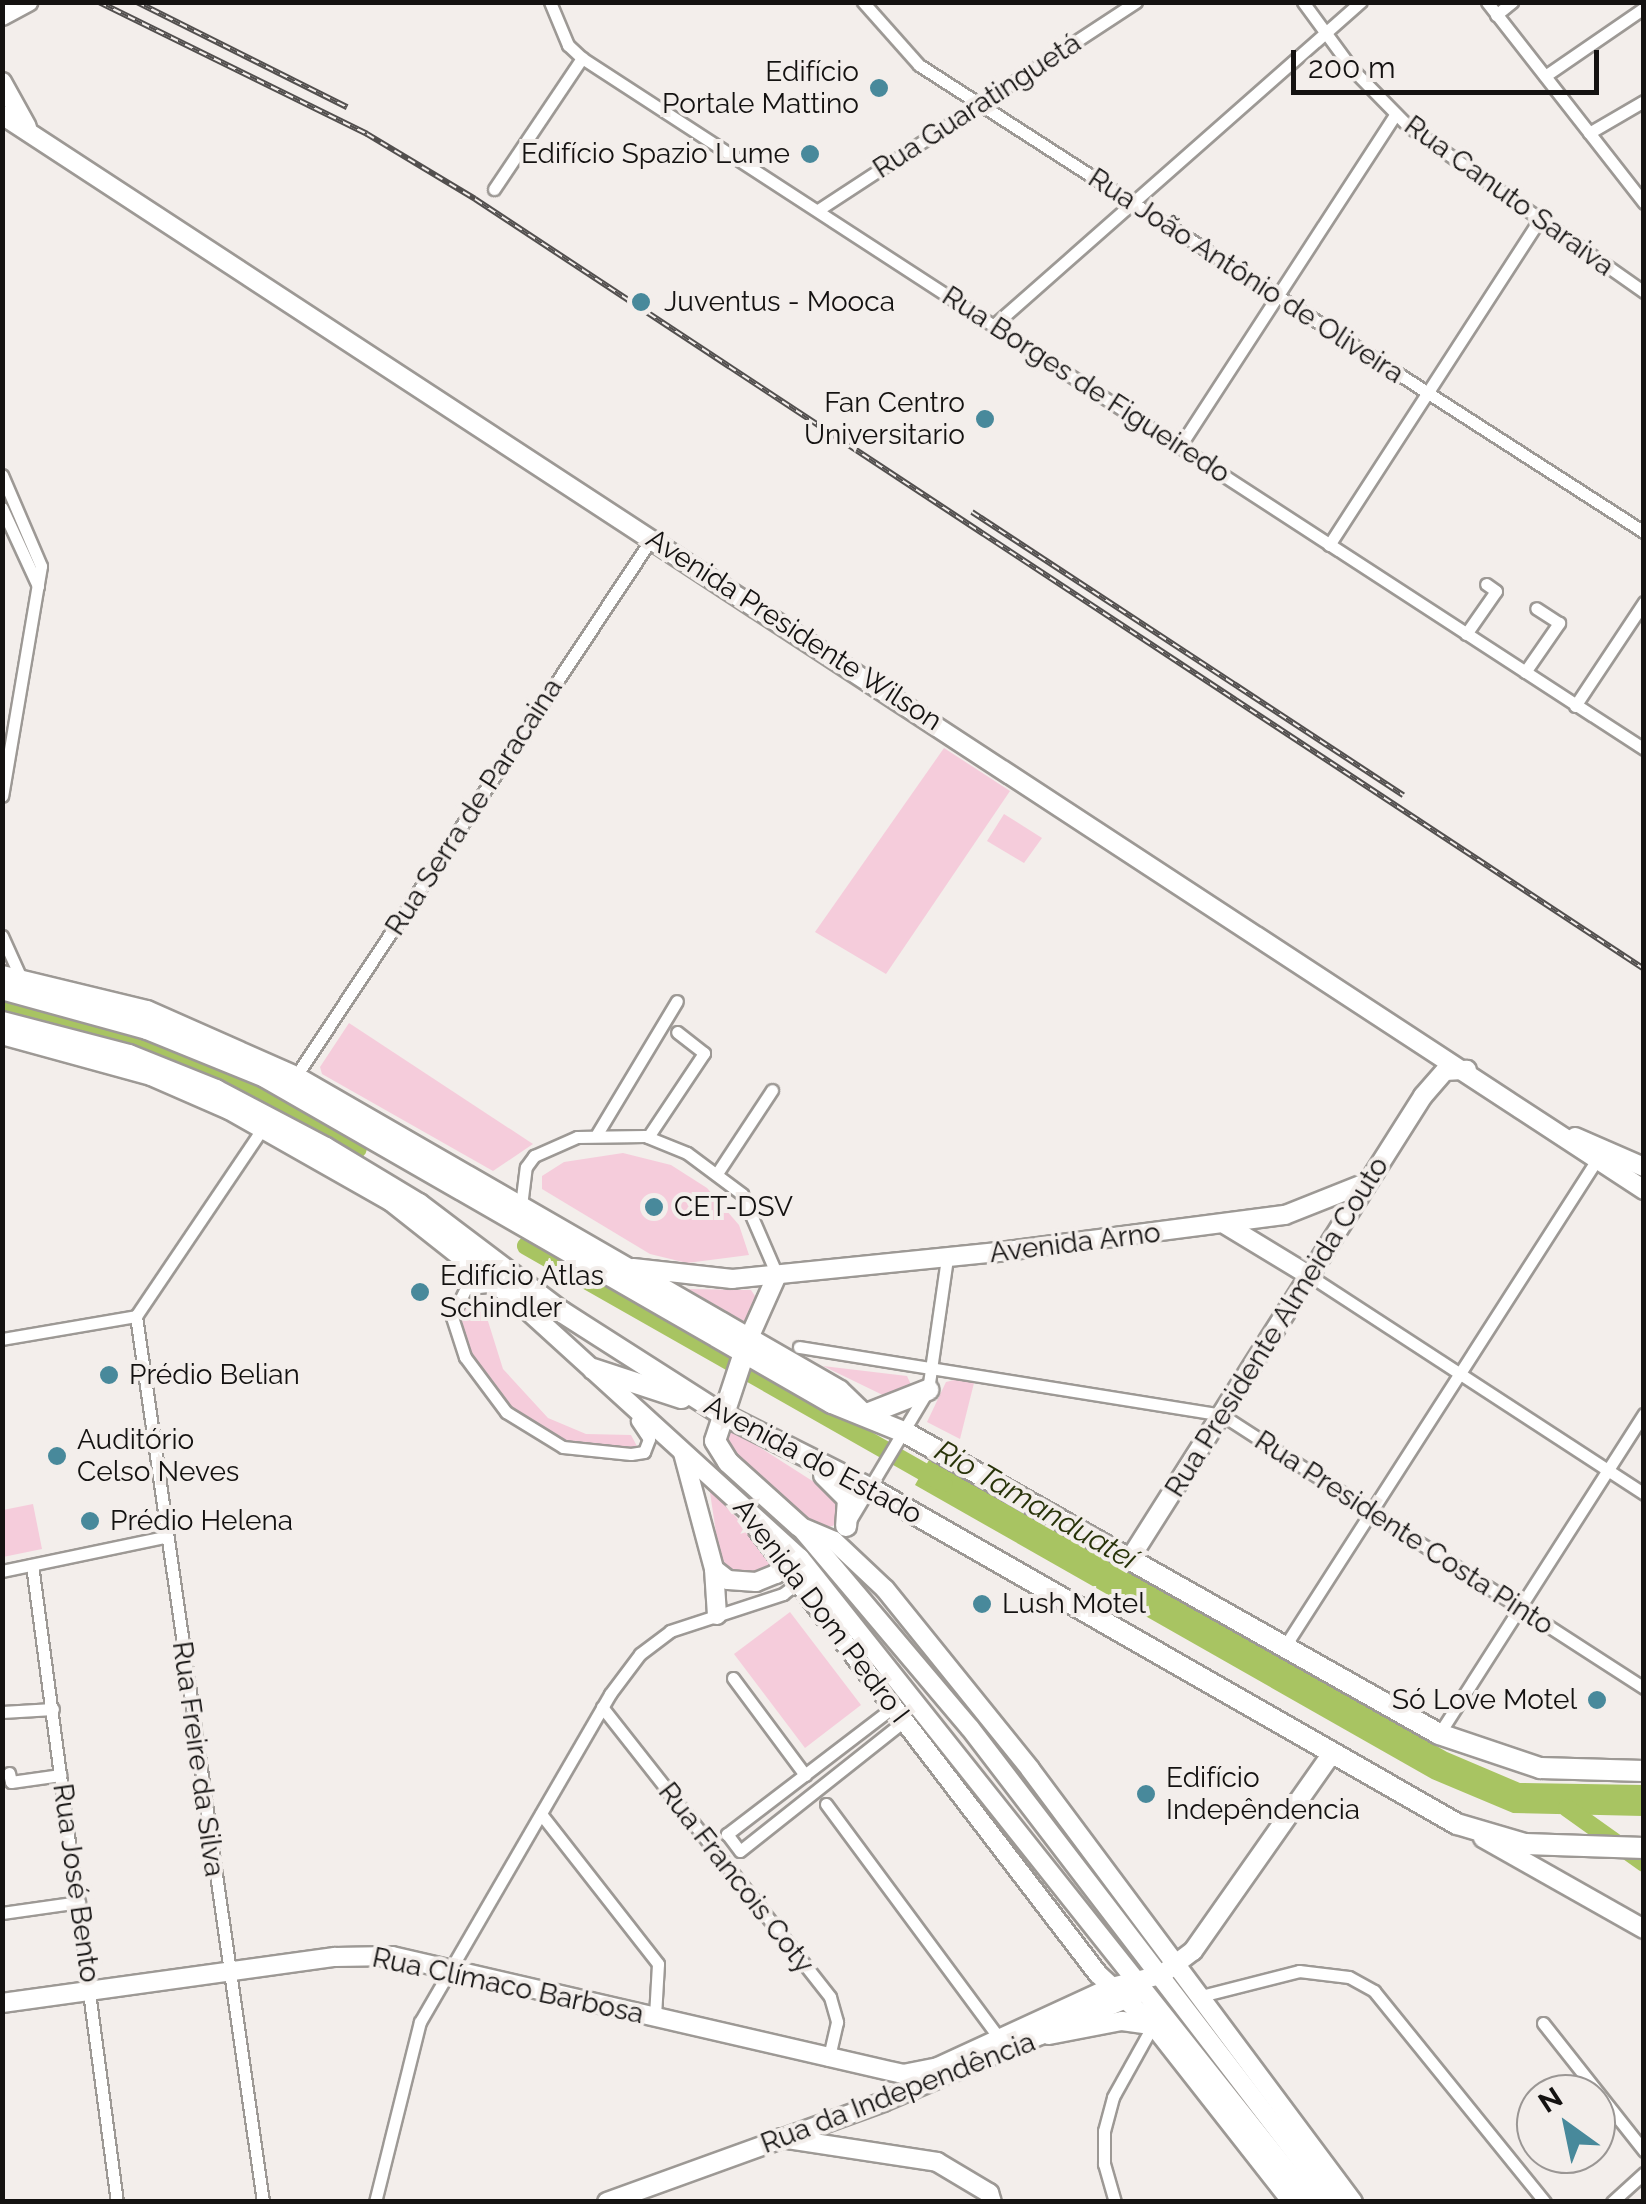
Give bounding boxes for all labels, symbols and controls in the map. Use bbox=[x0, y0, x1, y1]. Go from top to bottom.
street label: Rua Guaratinguetá bbox=[867, 26, 1087, 186]
scale bar bbox=[1296, 30, 1604, 92]
text: 200 m bbox=[1308, 50, 1396, 85]
place label: Edifício Portale Mattino bbox=[662, 55, 859, 121]
marker: Edifício Portale Mattino bbox=[868, 77, 890, 99]
street label: Rua Canuto Saraiva bbox=[1398, 109, 1620, 283]
place label: Edifício Spazio Lume bbox=[521, 137, 790, 171]
marker: Edifício Spazio Lume bbox=[799, 143, 821, 165]
street label: Rua João Antônio de Oliveira bbox=[1081, 161, 1411, 391]
street label: Rua Borges de Figueiredo bbox=[936, 279, 1236, 491]
place label: Juventus - Mooca bbox=[664, 285, 895, 319]
marker: Juventus - Mooca bbox=[628, 289, 654, 315]
place label: Fan Centro Universitario bbox=[804, 386, 965, 452]
marker: Fan Centro Universitario bbox=[974, 408, 996, 430]
street label: Avenida Presidente Wilson bbox=[640, 522, 948, 738]
street label: Rua Serra de Paracaina bbox=[378, 672, 570, 942]
street label: Rua Presidente Almeida Couto bbox=[1158, 1150, 1396, 1504]
place label: CET-DSV bbox=[674, 1190, 793, 1224]
marker: CET-DSV bbox=[643, 1196, 665, 1218]
street label: Avenida Arno bbox=[987, 1216, 1163, 1270]
place label: Edifício Atlas Schindler bbox=[440, 1259, 605, 1325]
marker: Edifício Atlas Schindler bbox=[409, 1281, 431, 1303]
place label: Prédio Belian bbox=[129, 1358, 300, 1392]
marker: Prédio Belian bbox=[98, 1364, 120, 1386]
street label: Avenida do Estado bbox=[698, 1388, 928, 1532]
place label: Auditório Celso Neves bbox=[77, 1423, 239, 1489]
street label: Rua Presidente Costa Pinto bbox=[1248, 1424, 1560, 1642]
water label: Rio Tamanduateí bbox=[928, 1432, 1144, 1578]
marker: Auditório Celso Neves bbox=[46, 1445, 68, 1467]
street label: Avenida Dom Pedro I bbox=[726, 1492, 916, 1730]
place label: Prédio Helena bbox=[110, 1504, 293, 1538]
marker: Prédio Helena bbox=[79, 1510, 101, 1532]
place label: Lush Motel bbox=[1002, 1587, 1146, 1621]
marker: Lush Motel bbox=[971, 1593, 993, 1615]
street label: Rua Freire da Silva bbox=[165, 1639, 231, 1879]
place label: Só Love Motel bbox=[1392, 1683, 1577, 1717]
marker: Só Love Motel bbox=[1586, 1689, 1608, 1711]
place label: Edifício Indepêndencia bbox=[1166, 1761, 1360, 1827]
street label: Rua Francois Coty bbox=[651, 1776, 821, 1980]
street label: Rua José Bento bbox=[45, 1781, 107, 1985]
marker: Edifício Indepêndencia bbox=[1135, 1783, 1157, 1805]
street label: Rua Clímaco Barbosa bbox=[369, 1941, 647, 2031]
street label: Rua da Independência bbox=[756, 2025, 1040, 2161]
north arrow bbox=[1516, 2074, 1616, 2174]
text: N bbox=[1533, 2080, 1568, 2120]

